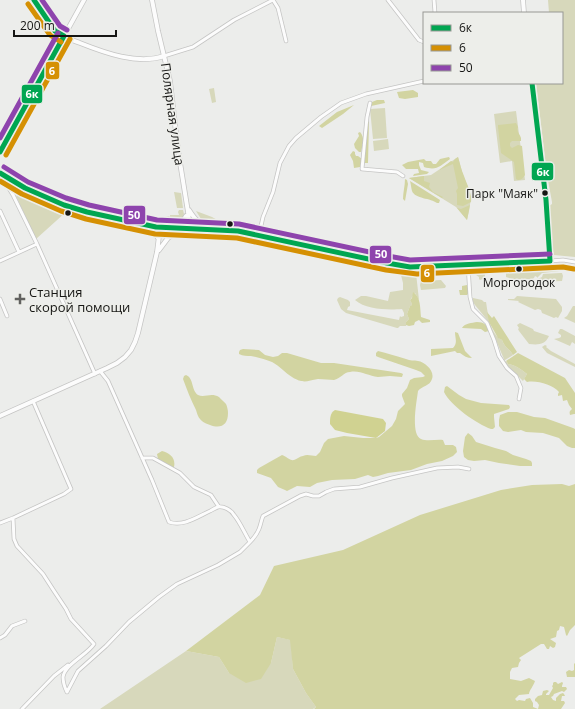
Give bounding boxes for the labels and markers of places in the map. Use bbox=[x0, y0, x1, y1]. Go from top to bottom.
place label: Парк "Маяк" bbox=[466, 185, 538, 202]
marker: Парк "Маяк" bbox=[540, 188, 550, 198]
unlabelled marker bbox=[63, 208, 73, 218]
unlabelled marker bbox=[225, 219, 235, 229]
marker: Моргородок bbox=[514, 264, 524, 274]
place label: Моргородок bbox=[483, 274, 556, 291]
place label: Станция скорой помощи bbox=[29, 283, 130, 316]
marker: Станция скорой помощи bbox=[14, 293, 26, 305]

